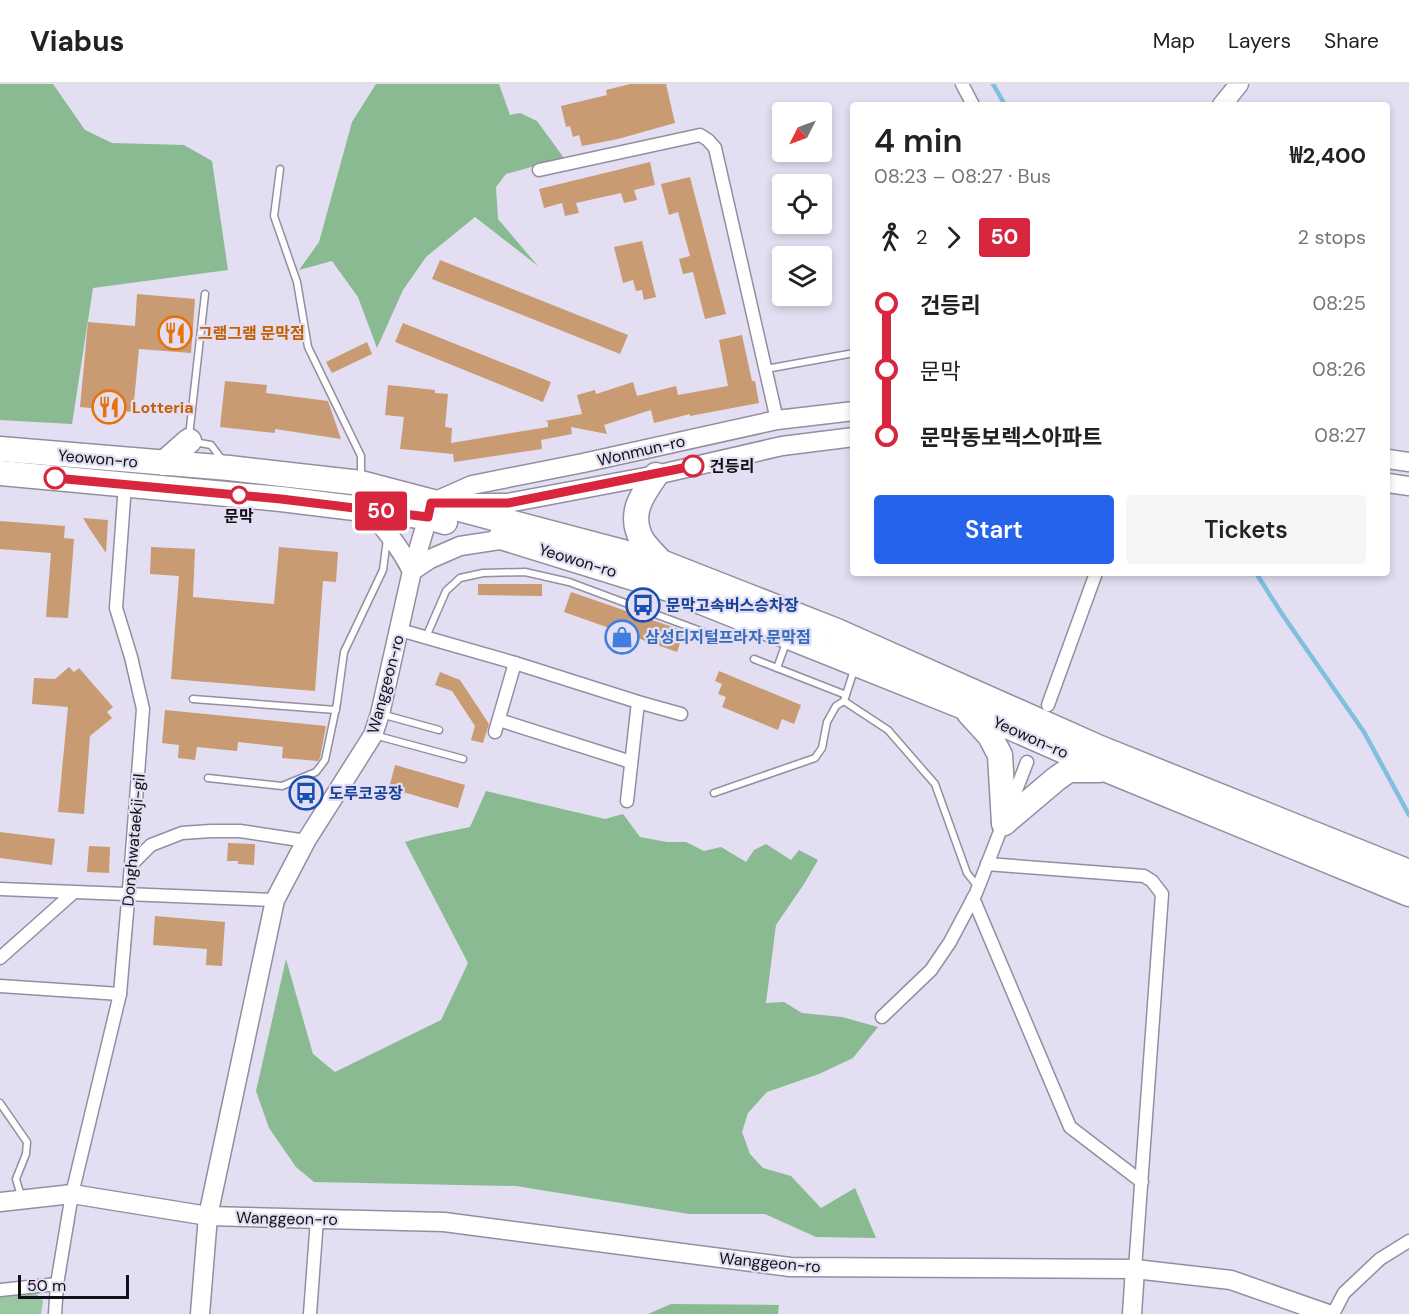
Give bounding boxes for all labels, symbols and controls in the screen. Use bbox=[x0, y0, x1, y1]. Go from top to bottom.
text: Viabus bbox=[30, 23, 124, 60]
text: Map bbox=[1153, 27, 1195, 55]
text: Layers bbox=[1228, 27, 1291, 55]
text: Share bbox=[1324, 27, 1379, 55]
north arrow bbox=[772, 102, 832, 162]
map controls bbox=[772, 102, 832, 306]
text: 4 min bbox=[874, 119, 962, 162]
text: ₩2,400 bbox=[1290, 141, 1366, 170]
text: 08:23 – 08:27 · Bus bbox=[874, 163, 1051, 189]
button: locate bbox=[772, 174, 832, 234]
icon: walk bbox=[874, 221, 907, 254]
icon: forward bbox=[937, 221, 970, 254]
text: 50 bbox=[991, 223, 1018, 251]
text: 2 bbox=[916, 224, 928, 250]
text: 2 stops bbox=[1298, 224, 1366, 250]
button: layers bbox=[772, 246, 832, 306]
text: 08:25 bbox=[1312, 290, 1366, 316]
text: 건등리 bbox=[920, 291, 981, 320]
restaurant icon: 그램그램 문막점 bbox=[157, 315, 193, 351]
place label: 그램그램 문막점 bbox=[198, 323, 305, 344]
text: 08:26 bbox=[1312, 356, 1366, 382]
text: 문막 bbox=[920, 357, 960, 386]
restaurant icon: Lotteria bbox=[91, 389, 127, 425]
place label: Lotteria bbox=[132, 397, 194, 418]
text: 08:27 bbox=[1314, 422, 1366, 448]
text: 문막동보렉스아파트 bbox=[920, 423, 1102, 452]
street label: Wonmun-ro bbox=[595, 430, 687, 471]
street label: Yeowon-ro bbox=[57, 445, 139, 472]
marker: 건등리 bbox=[682, 455, 704, 477]
place label: 건등리 bbox=[710, 456, 754, 477]
unlabelled marker bbox=[44, 467, 66, 489]
marker: 문막 bbox=[230, 486, 248, 504]
line badge: 50 bbox=[354, 492, 408, 530]
button: Start bbox=[874, 495, 1114, 564]
button: Tickets bbox=[1126, 495, 1366, 564]
text: 50 bbox=[367, 497, 395, 525]
place label: 문막 bbox=[224, 506, 254, 527]
street label: Yeowon-ro bbox=[536, 539, 619, 582]
bus stop icon: 문막고속버스승차장 bbox=[625, 587, 661, 623]
place label: 문막고속버스승차장 bbox=[666, 595, 799, 616]
shop icon: 삼성디지털프라자 문막점 bbox=[604, 619, 640, 655]
place label: 삼성디지털프라자 문막점 bbox=[645, 627, 811, 648]
street label: Wanggeon-ro bbox=[362, 632, 409, 736]
street label: Yeowon-ro bbox=[990, 711, 1072, 763]
street label: Donghwataekji-gil bbox=[117, 773, 150, 907]
bus stop icon: 도루코공장 bbox=[288, 775, 324, 811]
place label: 도루코공장 bbox=[329, 783, 403, 804]
street label: Wanggeon-ro bbox=[236, 1207, 338, 1230]
street label: Wanggeon-ro bbox=[718, 1248, 822, 1277]
scale bar bbox=[18, 1272, 129, 1300]
text: 50 m bbox=[27, 1275, 66, 1296]

